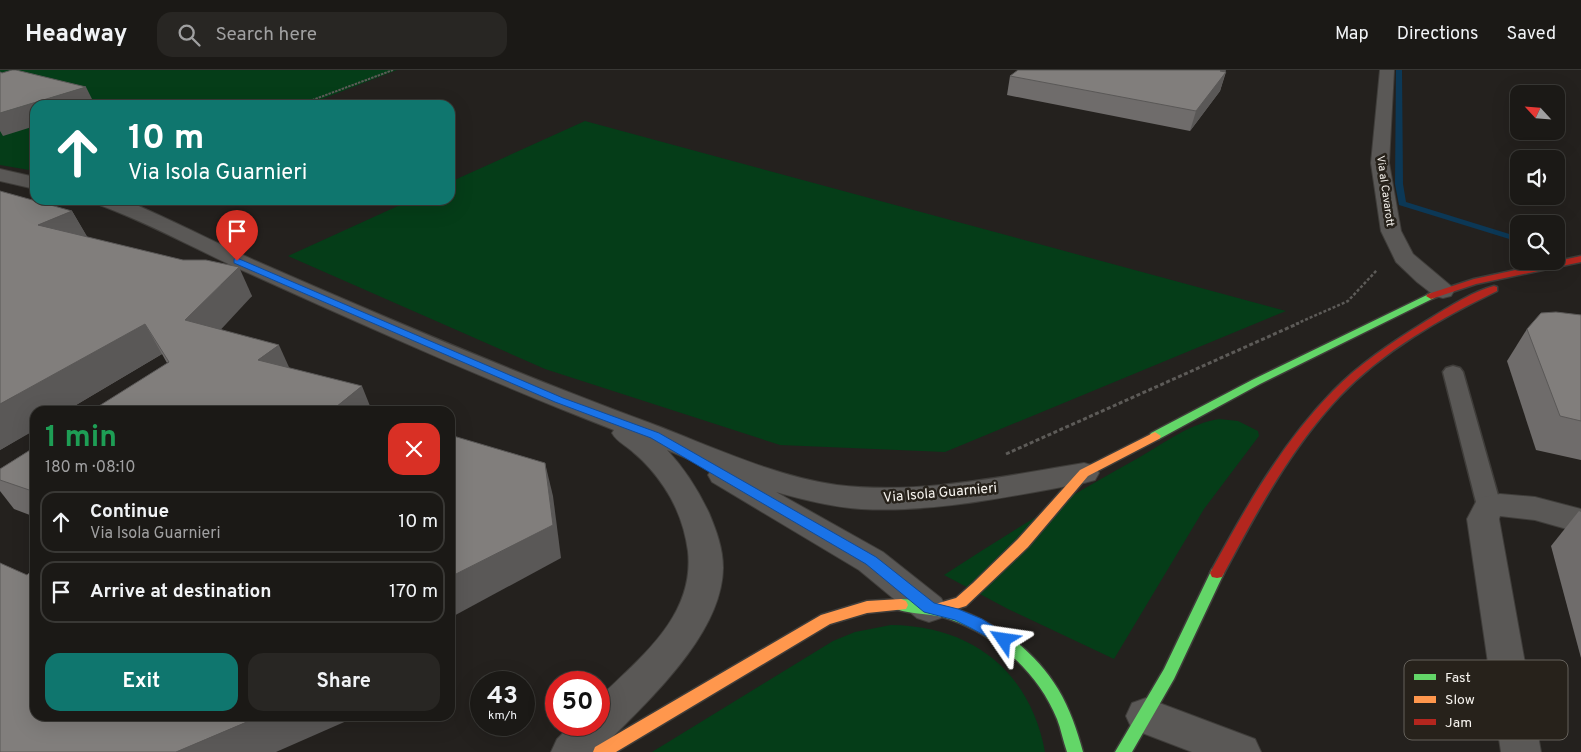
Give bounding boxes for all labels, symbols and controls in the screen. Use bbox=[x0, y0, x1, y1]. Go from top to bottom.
search box bbox=[157, 12, 507, 57]
text: Headway bbox=[25, 20, 127, 50]
icon: search bbox=[175, 21, 203, 49]
text: Search here bbox=[215, 23, 317, 47]
text: Map bbox=[1335, 23, 1369, 46]
text: Directions bbox=[1397, 23, 1479, 46]
text: Saved bbox=[1507, 23, 1556, 46]
north arrow bbox=[1510, 85, 1565, 140]
map controls bbox=[1510, 85, 1565, 270]
text: 10 m bbox=[128, 117, 204, 161]
icon: ahead bbox=[45, 120, 110, 185]
button: sound bbox=[1510, 150, 1565, 205]
street label: Via al Cavarott bbox=[1373, 155, 1397, 228]
text: Via Isola Guarnieri bbox=[128, 160, 307, 187]
pin bbox=[216, 210, 258, 261]
button: search bbox=[1510, 215, 1565, 270]
icon: arrive bbox=[223, 217, 251, 245]
text: 1 min bbox=[45, 420, 117, 457]
button: close bbox=[388, 423, 440, 475]
text: 180 m · 08:10 bbox=[45, 458, 136, 478]
street label: Via Isola Guarnieri bbox=[883, 480, 998, 507]
text: Continue bbox=[90, 500, 169, 524]
icon: ahead bbox=[47, 508, 75, 536]
text: 10 m bbox=[398, 510, 438, 534]
text: Via Isola Guarnieri bbox=[90, 524, 220, 544]
icon: arrive bbox=[47, 578, 75, 606]
text: Arrive at destination bbox=[90, 580, 271, 604]
text: 170 m bbox=[389, 580, 438, 604]
position arrow bbox=[977, 613, 1029, 665]
button: Exit bbox=[45, 653, 238, 711]
button: Share bbox=[248, 653, 440, 711]
legend bbox=[1404, 660, 1568, 740]
text: Fast bbox=[1445, 670, 1471, 687]
speed limit sign: 50 bbox=[545, 671, 610, 736]
text: 43 bbox=[487, 681, 518, 713]
text: Slow bbox=[1445, 692, 1475, 709]
text: km/h bbox=[488, 708, 517, 724]
text: Jam bbox=[1445, 715, 1472, 732]

